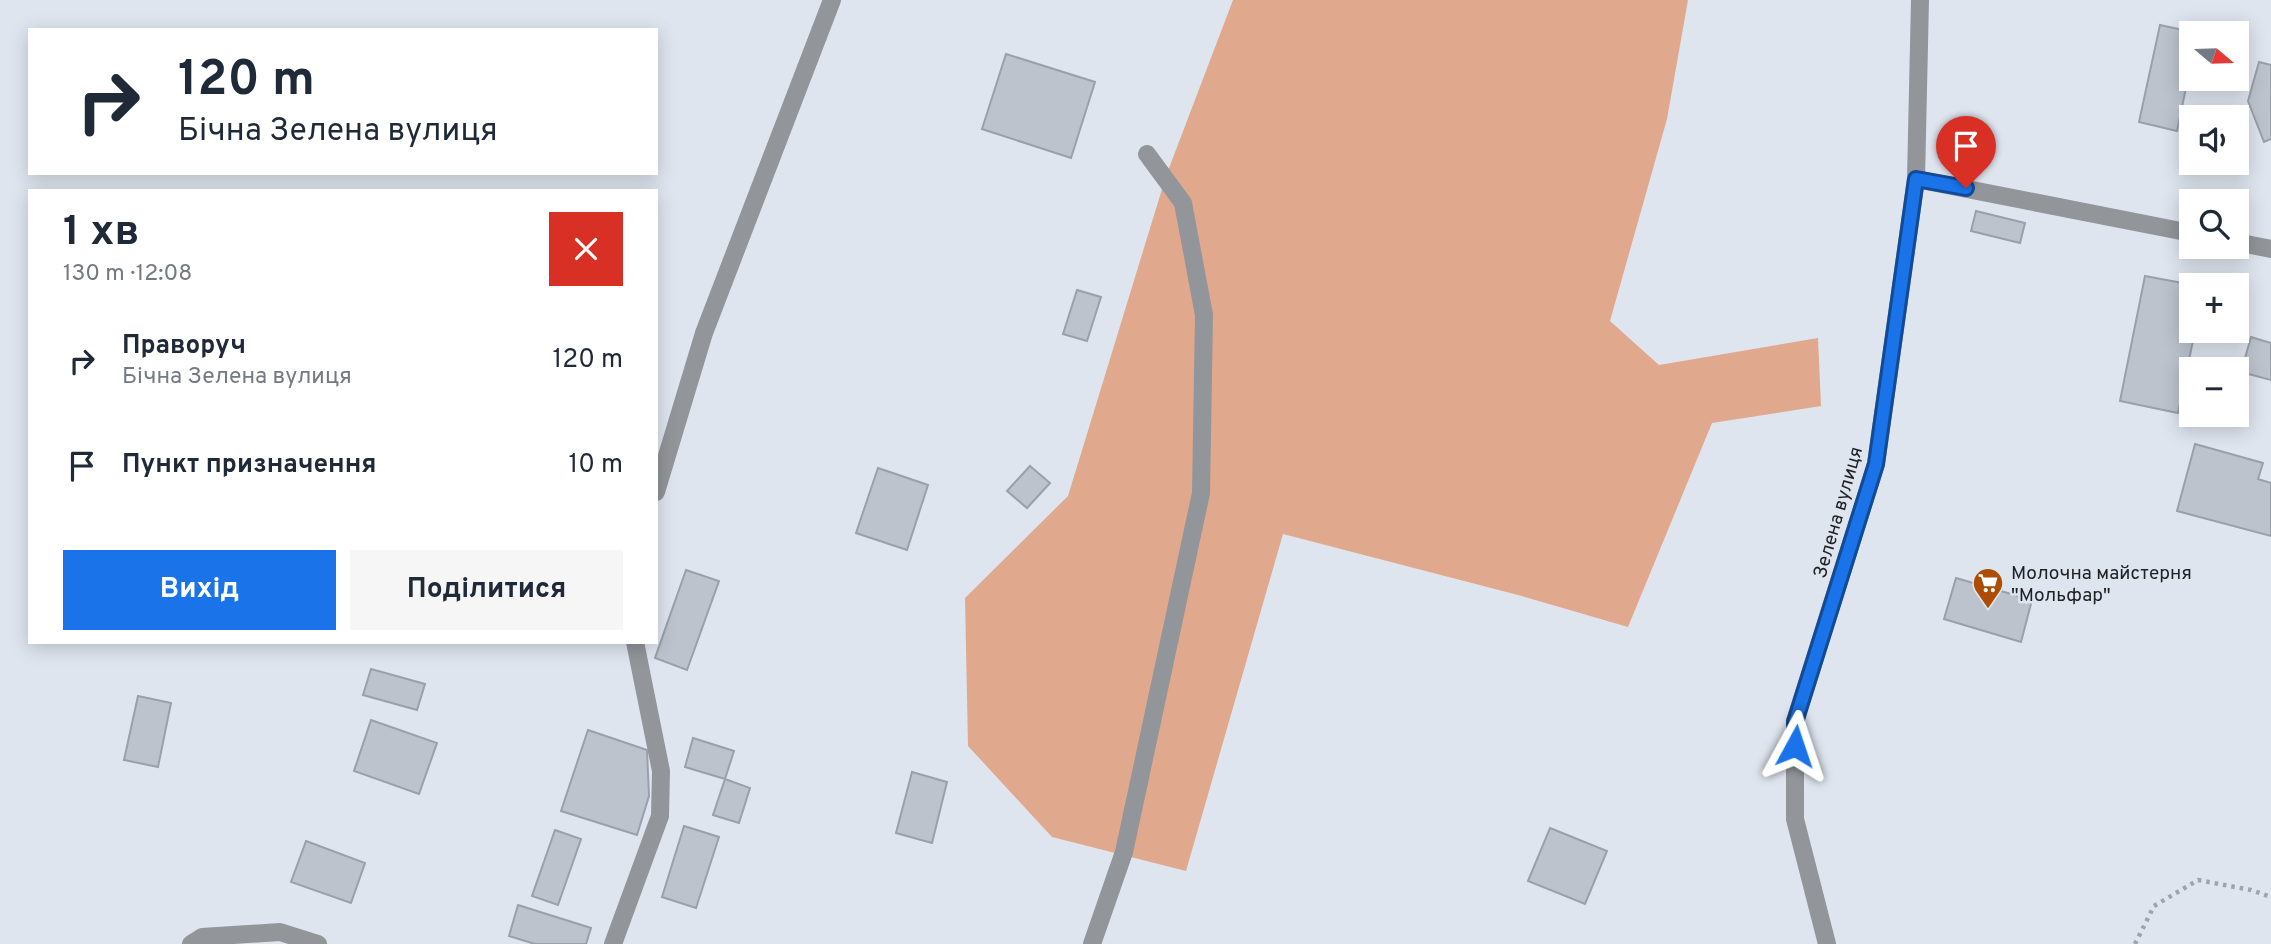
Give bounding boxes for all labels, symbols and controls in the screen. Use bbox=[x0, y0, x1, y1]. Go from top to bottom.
north arrow bbox=[2179, 21, 2249, 91]
map controls bbox=[2179, 21, 2249, 427]
text: 120 m bbox=[178, 51, 315, 113]
icon: right bbox=[63, 56, 154, 147]
button: sound bbox=[2179, 105, 2249, 175]
text: Бічна Зелена вулиця bbox=[178, 112, 498, 152]
pin bbox=[1936, 116, 1996, 188]
icon: arrive bbox=[1947, 127, 1985, 165]
button: search bbox=[2179, 189, 2249, 259]
text: 1 хв bbox=[63, 207, 140, 260]
button: close bbox=[549, 212, 623, 286]
text: 130 m · 12:08 bbox=[63, 260, 192, 289]
button: + bbox=[2179, 273, 2249, 343]
text: Праворуч bbox=[122, 330, 246, 363]
icon: right bbox=[63, 342, 101, 380]
text: 120 m bbox=[553, 344, 623, 377]
button: − bbox=[2179, 357, 2249, 427]
text: Бічна Зелена вулиця bbox=[122, 363, 352, 392]
street label: Зелена вулиця bbox=[1809, 444, 1869, 581]
icon: arrive bbox=[63, 447, 101, 485]
text: Пункт призначення bbox=[122, 449, 376, 482]
text: 10 m bbox=[568, 449, 623, 482]
button: Вихід bbox=[63, 550, 336, 630]
button: Поділитися bbox=[350, 550, 623, 630]
place label: Молочна майстерня "Мольфар" bbox=[2011, 562, 2192, 608]
supermarket icon: Молочна майстерня "Мольфар" bbox=[1971, 566, 2005, 610]
position arrow bbox=[1758, 709, 1832, 783]

